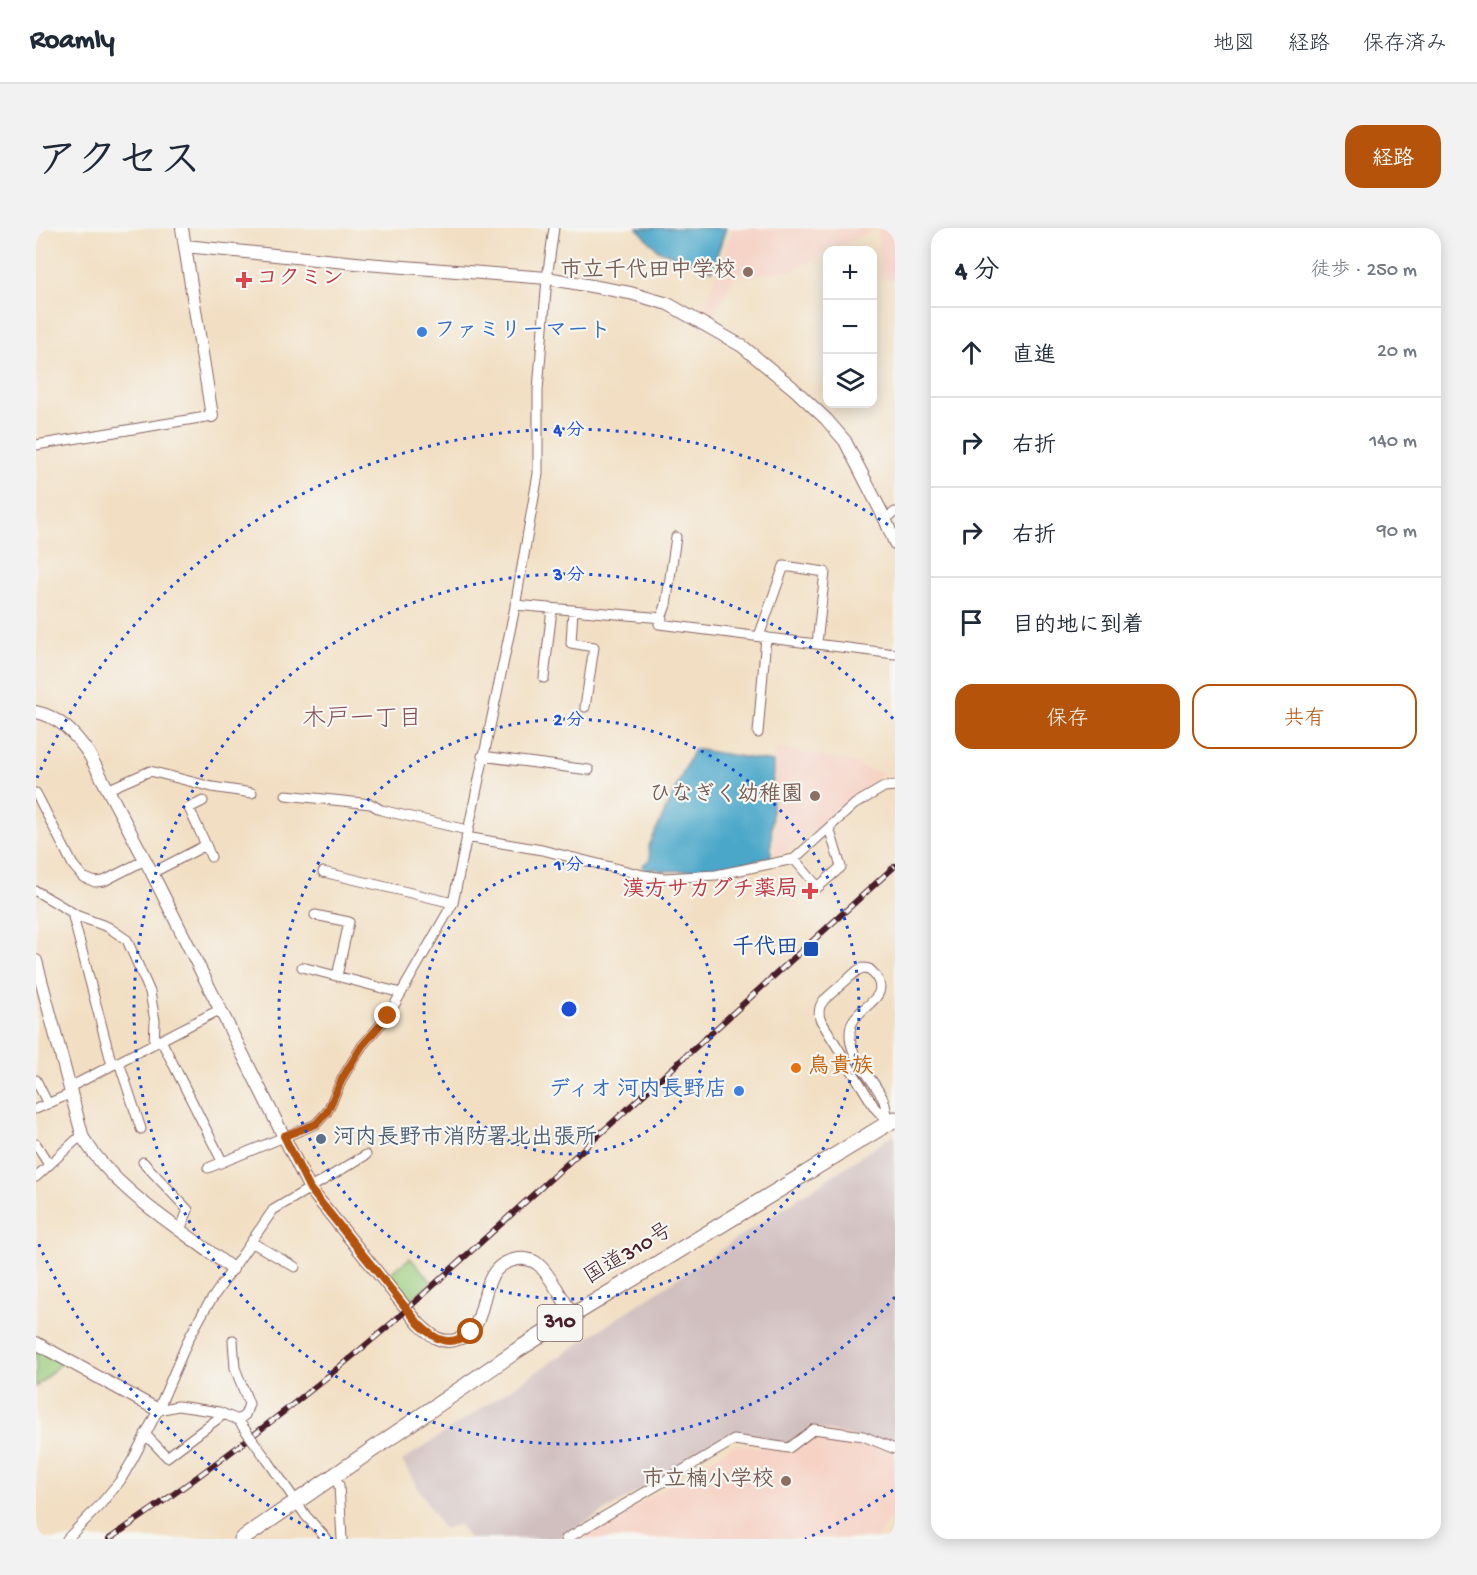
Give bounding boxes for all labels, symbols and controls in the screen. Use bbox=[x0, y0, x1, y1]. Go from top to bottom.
text: Roamly bbox=[30, 25, 115, 58]
text: 地図 bbox=[1213, 33, 1255, 58]
text: 経路 bbox=[1288, 33, 1330, 58]
text: 保存済み bbox=[1363, 33, 1447, 58]
button: 経路 bbox=[1345, 125, 1441, 188]
text: アクセス bbox=[36, 140, 201, 189]
map controls bbox=[823, 246, 877, 408]
button: + bbox=[823, 246, 877, 300]
place label: 市立千代田中学校 bbox=[560, 257, 736, 285]
text: 4 分 bbox=[955, 257, 999, 288]
text: 徒歩 · 250 m bbox=[1311, 260, 1417, 283]
marker: 市立千代田中学校 bbox=[741, 265, 755, 279]
place label: コクミン bbox=[256, 267, 344, 293]
marker: コクミン bbox=[237, 273, 251, 287]
button: − bbox=[823, 300, 877, 354]
place label: ファミリーマート bbox=[434, 319, 611, 345]
marker: ファミリーマート bbox=[415, 325, 429, 339]
icon: ahead bbox=[955, 336, 988, 369]
text: 20 m bbox=[1377, 341, 1417, 364]
text: 直進 bbox=[1012, 344, 1056, 370]
button: layers bbox=[823, 354, 877, 408]
text: 4 分 bbox=[553, 420, 584, 442]
icon: right bbox=[955, 426, 988, 459]
text: 140 m bbox=[1369, 431, 1417, 454]
text: 右折 bbox=[1012, 434, 1056, 460]
icon: right bbox=[955, 516, 988, 549]
text: 90 m bbox=[1377, 521, 1417, 544]
text: 右折 bbox=[1012, 524, 1056, 550]
text: 3 分 bbox=[552, 565, 585, 587]
icon: arrive bbox=[955, 606, 988, 639]
text: 目的地に到着 bbox=[1012, 614, 1144, 640]
button: 保存 bbox=[955, 684, 1180, 749]
button: 共有 bbox=[1192, 684, 1417, 749]
district label: 木戸一丁目 bbox=[302, 705, 422, 735]
text: 2 分 bbox=[553, 710, 585, 732]
place label: ひなぎく幼稚園 bbox=[649, 782, 803, 809]
marker: ひなぎく幼稚園 bbox=[808, 789, 822, 803]
text: 1 分 bbox=[553, 855, 584, 877]
place label: 漢方サカグチ薬局 bbox=[623, 877, 798, 904]
marker: 漢方サカグチ薬局 bbox=[803, 884, 817, 898]
place label: 千代田 bbox=[732, 935, 798, 962]
marker: 千代田 bbox=[802, 940, 820, 958]
centre of rings bbox=[559, 999, 579, 1019]
route end bbox=[374, 1002, 400, 1028]
place label: 鳥貴族 bbox=[808, 1053, 874, 1081]
marker: 鳥貴族 bbox=[789, 1061, 803, 1075]
place label: ディオ 河内長野店 bbox=[548, 1077, 727, 1104]
marker: ディオ 河内長野店 bbox=[732, 1084, 746, 1098]
place label: 河内長野市消防署北出張所 bbox=[333, 1125, 597, 1152]
marker: 河内長野市消防署北出張所 bbox=[314, 1132, 328, 1146]
street label: 国道310号 bbox=[579, 1218, 678, 1292]
road number: 310 bbox=[538, 1305, 582, 1341]
route start bbox=[457, 1318, 483, 1344]
place label: 市立楠小学校 bbox=[642, 1467, 774, 1494]
marker: 市立楠小学校 bbox=[779, 1474, 793, 1488]

